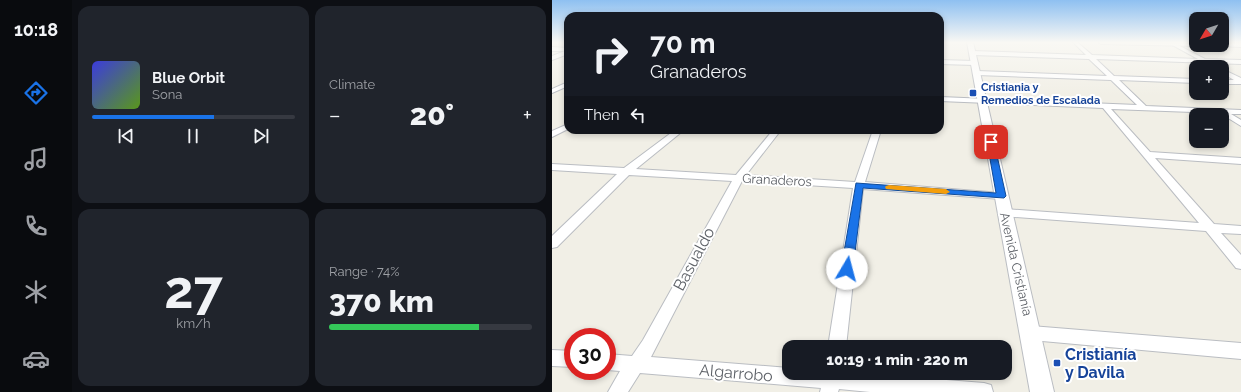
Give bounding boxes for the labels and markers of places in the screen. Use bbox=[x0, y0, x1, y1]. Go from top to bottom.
place label: Cristiania y Remedios de Escalada bbox=[981, 81, 1100, 107]
marker: Cristiania y Remedios de Escalada bbox=[968, 88, 978, 98]
pin bbox=[974, 125, 1008, 159]
place label: Cristianía y Davila bbox=[1065, 345, 1136, 382]
marker: Cristianía y Davila bbox=[1052, 358, 1062, 368]

